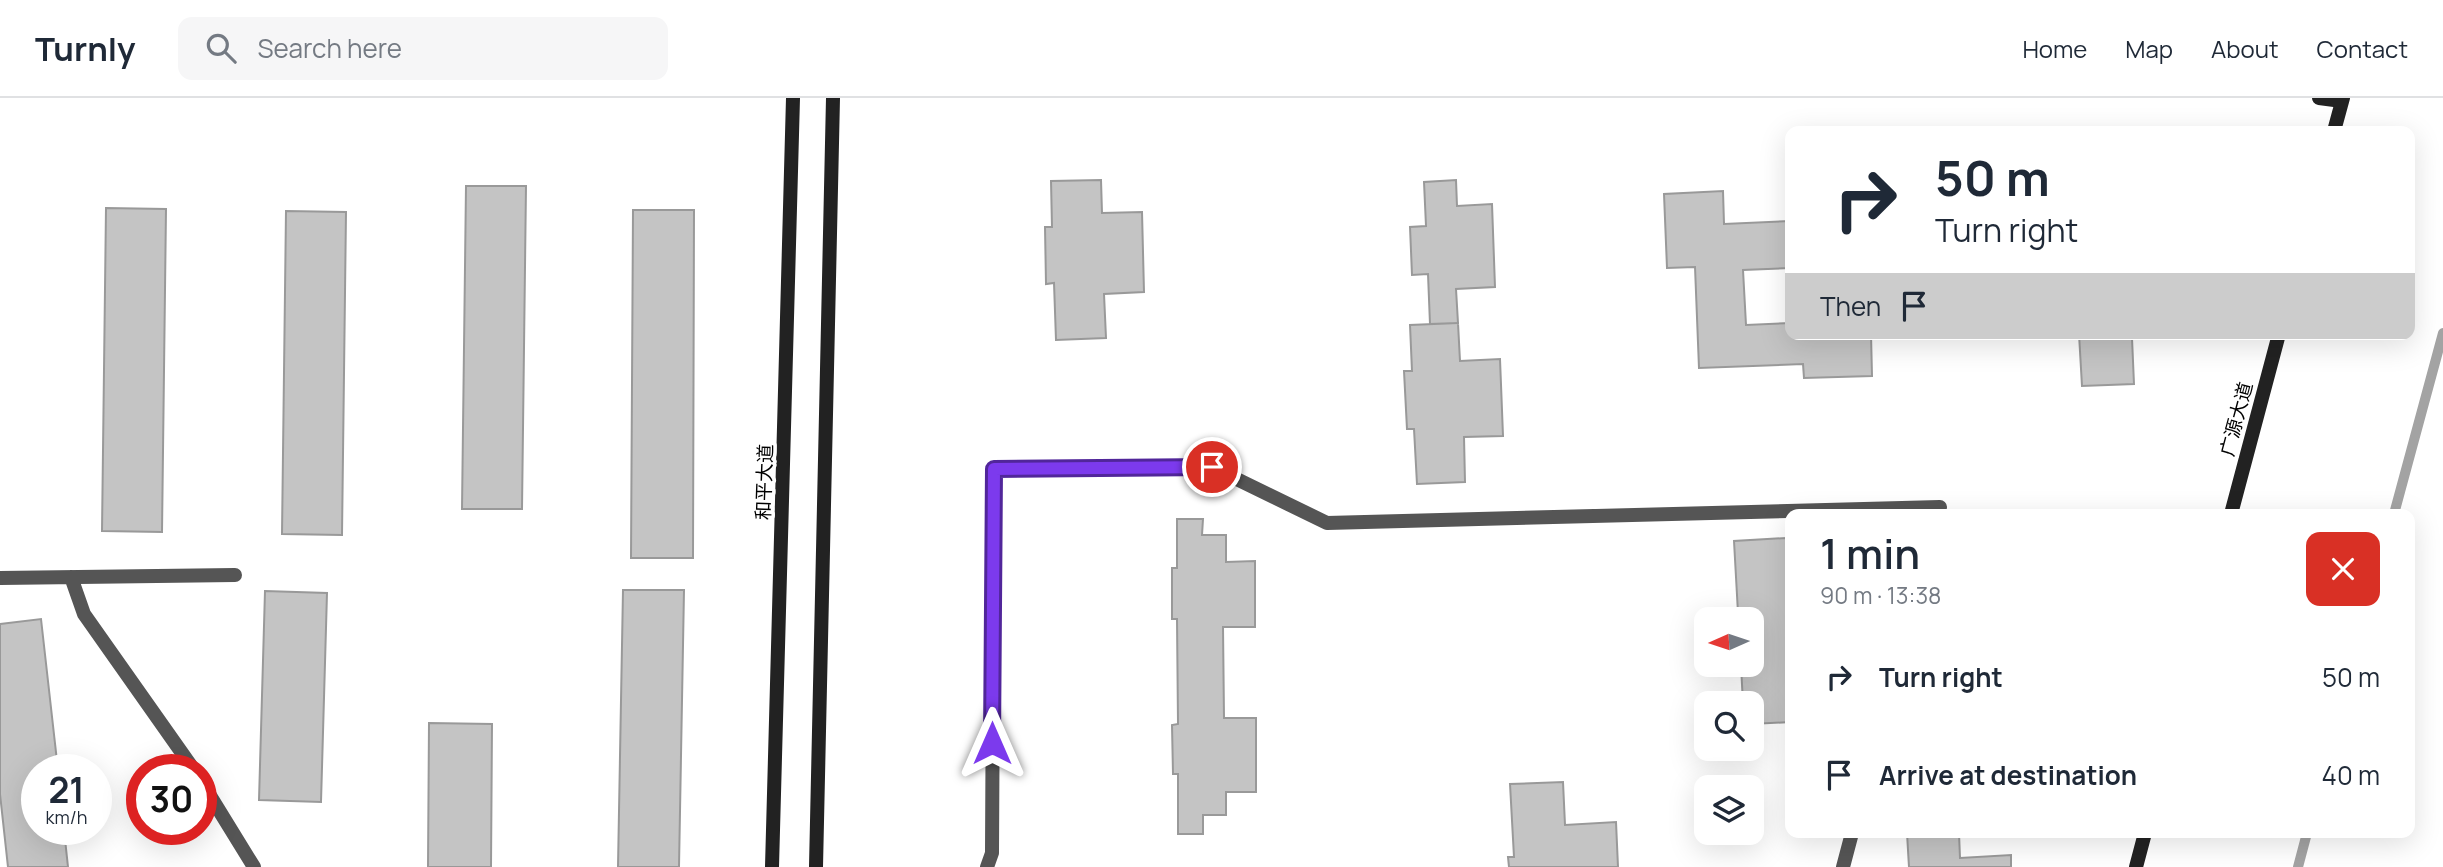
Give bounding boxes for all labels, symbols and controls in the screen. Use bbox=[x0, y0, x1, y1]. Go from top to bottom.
search box bbox=[178, 17, 668, 80]
text: Turnly bbox=[35, 26, 136, 71]
icon: search bbox=[202, 29, 240, 67]
text: Search here bbox=[258, 30, 402, 66]
text: Home bbox=[2022, 32, 2087, 65]
text: Map bbox=[2125, 32, 2173, 65]
text: About bbox=[2211, 32, 2279, 65]
text: Contact bbox=[2317, 32, 2408, 65]
text: 50 m bbox=[1935, 144, 2050, 211]
icon: right bbox=[1820, 154, 1911, 245]
text: Turn right bbox=[1935, 208, 2078, 252]
icon: arrive bbox=[1895, 287, 1933, 325]
text: Then bbox=[1820, 288, 1881, 324]
street label: 广源大道 bbox=[2214, 379, 2258, 459]
pin bbox=[1182, 437, 1242, 497]
street label: 和平大道 bbox=[750, 444, 778, 520]
icon: arrive bbox=[1193, 448, 1231, 486]
text: 1 min bbox=[1820, 524, 1920, 582]
button: close bbox=[2306, 532, 2380, 606]
text: 90 m · 13:38 bbox=[1820, 579, 1941, 611]
north arrow bbox=[1694, 607, 1764, 677]
map controls bbox=[1694, 607, 1764, 845]
icon: right bbox=[1820, 658, 1858, 696]
text: Turn right bbox=[1879, 659, 2003, 695]
text: 50 m bbox=[2322, 659, 2380, 695]
button: search bbox=[1694, 691, 1764, 761]
position arrow bbox=[955, 706, 1029, 780]
speed limit sign: 30 bbox=[126, 754, 217, 845]
icon: arrive bbox=[1820, 756, 1858, 794]
text: Arrive at destination bbox=[1879, 757, 2137, 793]
text: 40 m bbox=[2322, 757, 2380, 793]
text: 21 bbox=[48, 766, 85, 814]
button: layers bbox=[1694, 775, 1764, 845]
text: km/h bbox=[46, 805, 87, 829]

